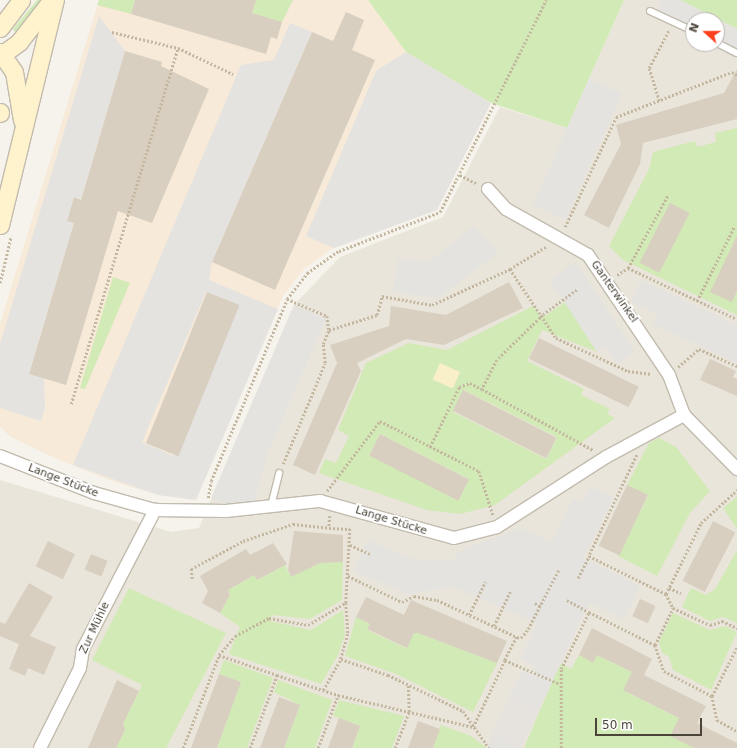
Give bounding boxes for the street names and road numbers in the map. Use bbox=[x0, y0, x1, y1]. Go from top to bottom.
street label: Ganterwinkel bbox=[588, 258, 640, 326]
street label: Lange Stücke bbox=[26, 462, 100, 500]
street label: Lange Stücke bbox=[354, 504, 428, 538]
street label: Zur Mühle bbox=[77, 600, 113, 656]

